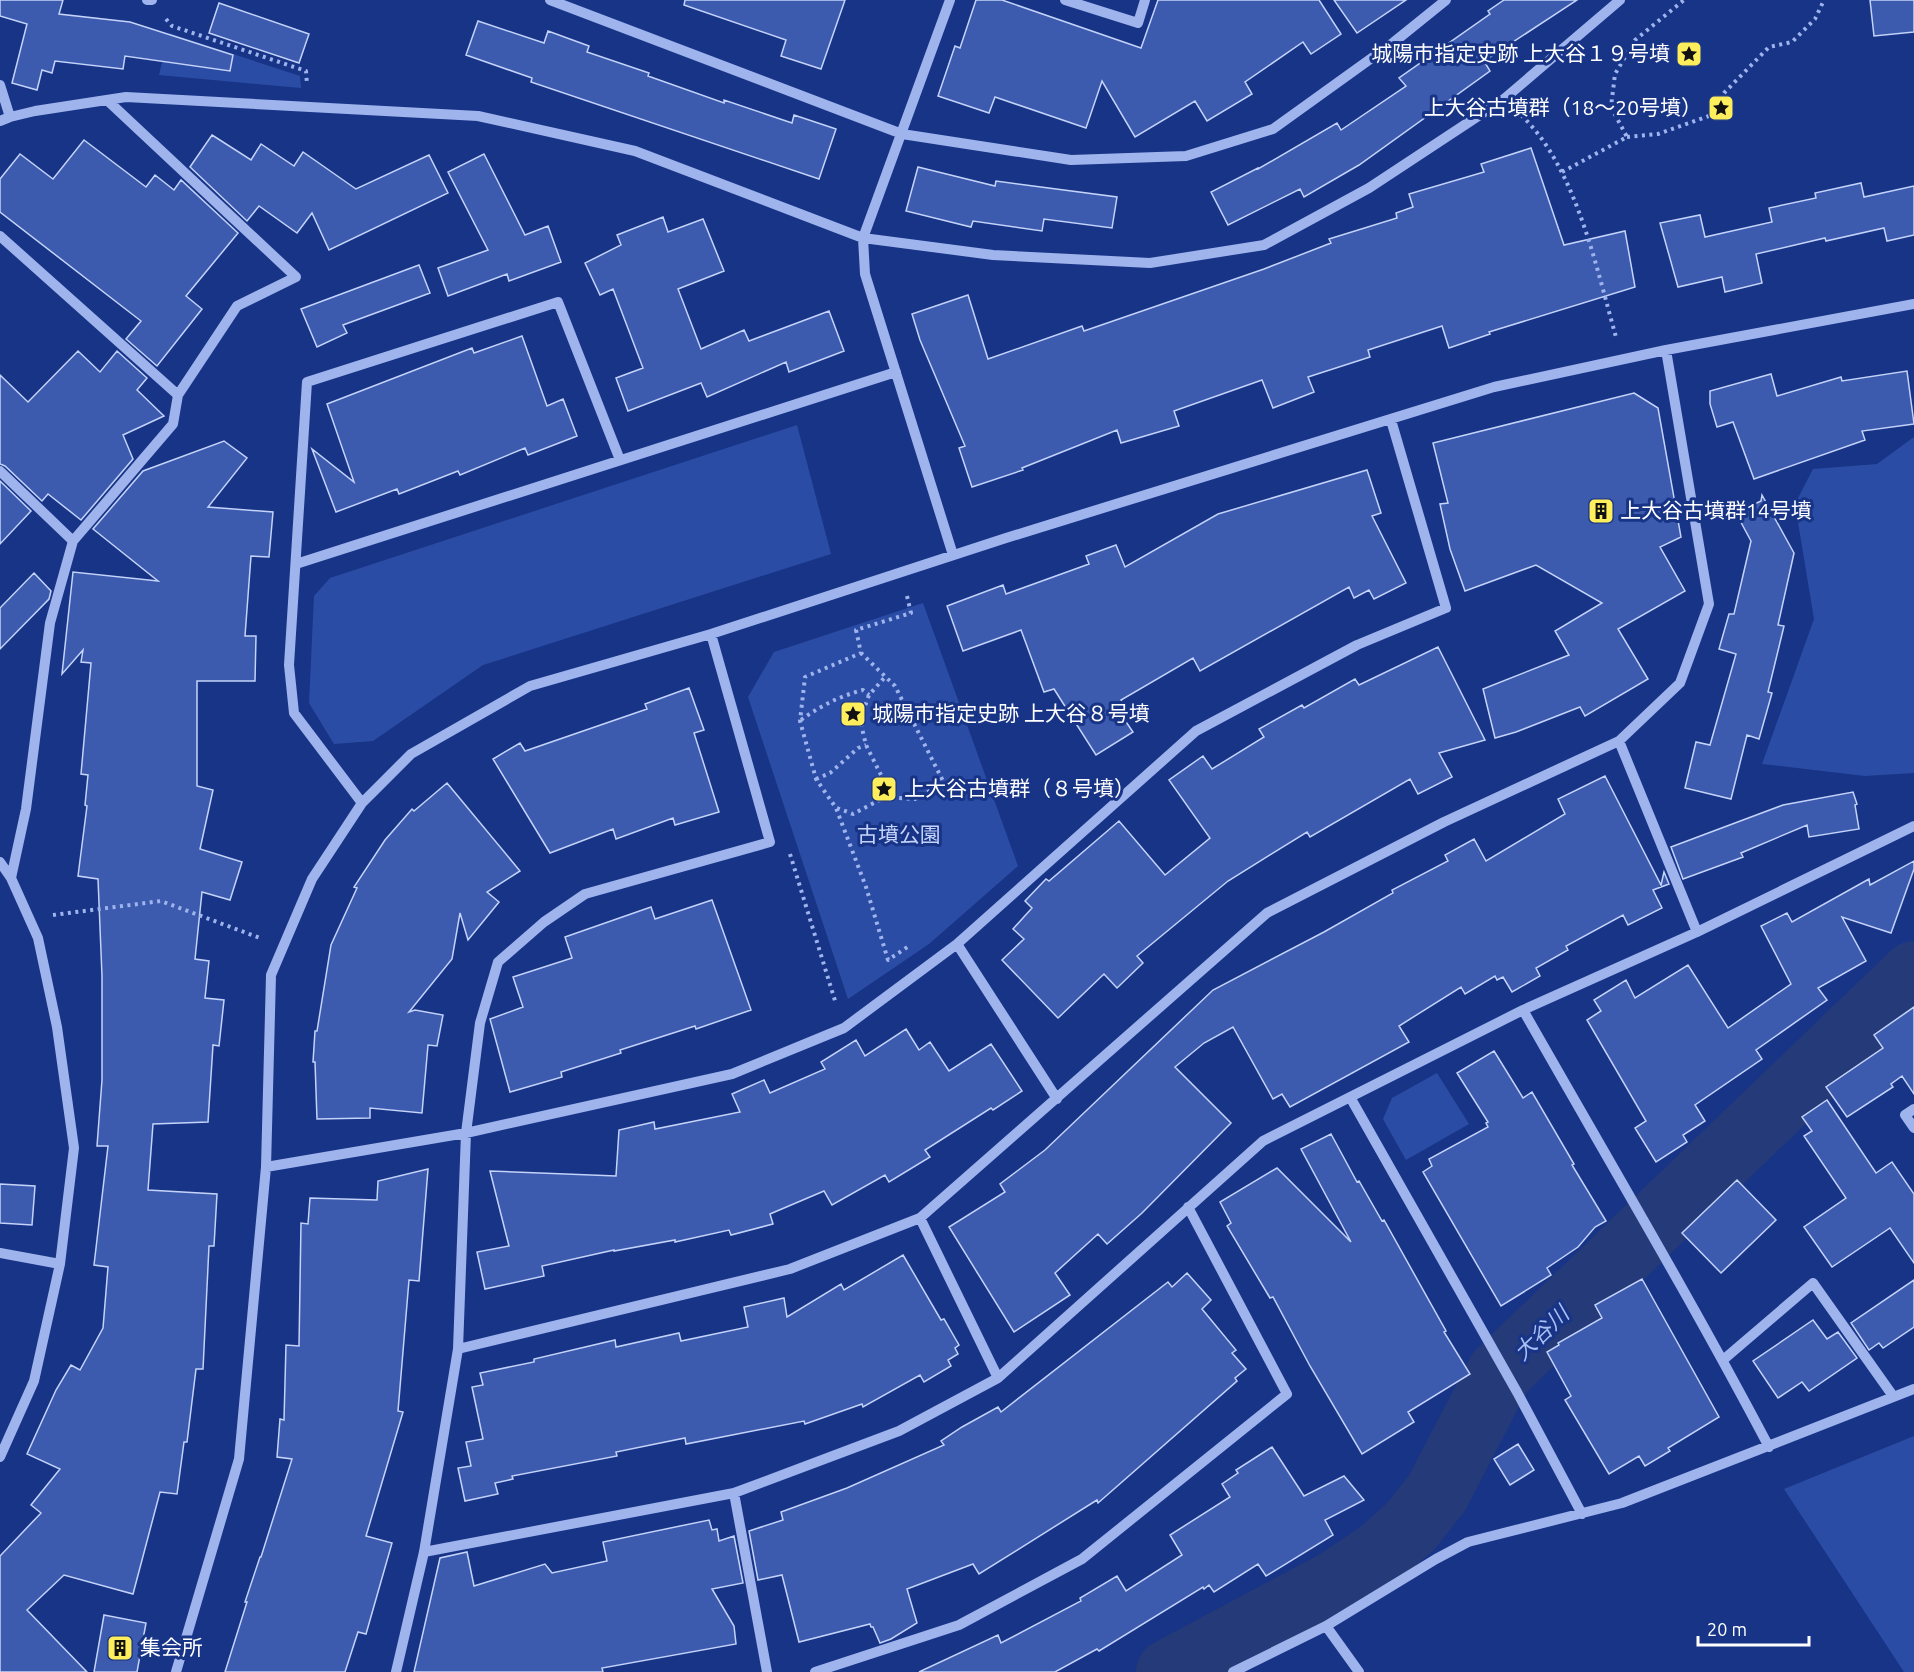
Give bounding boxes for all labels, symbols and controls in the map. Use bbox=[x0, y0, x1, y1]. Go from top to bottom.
place icon: 城陽市指定史跡 上大谷１９号墳 bbox=[1674, 39, 1704, 69]
place label: 城陽市指定史跡 上大谷１９号墳 bbox=[1371, 41, 1670, 65]
place icon: 上大谷古墳群（18～20号墳） bbox=[1706, 93, 1736, 123]
place label: 上大谷古墳群（18～20号墳） bbox=[1424, 95, 1702, 119]
building icon: 上大谷古墳群14号墳 bbox=[1586, 496, 1616, 526]
place label: 上大谷古墳群14号墳 bbox=[1620, 498, 1812, 522]
place icon: 城陽市指定史跡 上大谷８号墳 bbox=[838, 699, 868, 729]
place label: 城陽市指定史跡 上大谷８号墳 bbox=[872, 701, 1150, 725]
place icon: 上大谷古墳群（８号墳） bbox=[869, 774, 899, 804]
place label: 上大谷古墳群（８号墳） bbox=[904, 776, 1135, 800]
park label: 古墳公園 bbox=[857, 822, 941, 846]
water label: 大谷川 bbox=[1508, 1299, 1575, 1365]
scale bar bbox=[1698, 1609, 1809, 1647]
text: 20 m bbox=[1707, 1619, 1747, 1639]
building icon: 集会所 bbox=[105, 1633, 135, 1663]
place label: 集会所 bbox=[140, 1635, 203, 1659]

